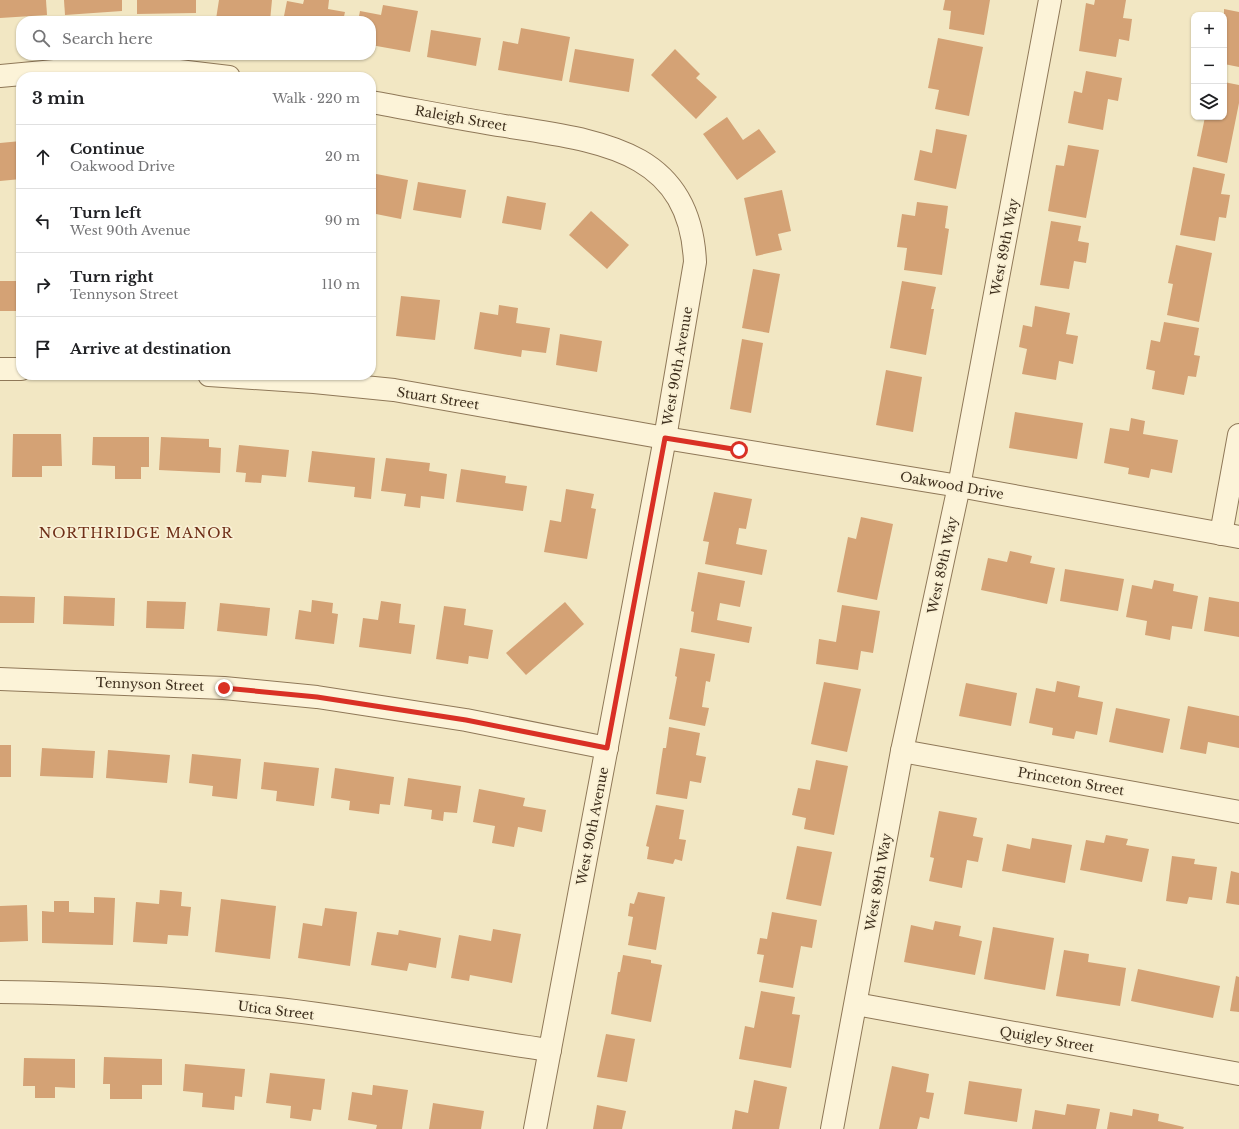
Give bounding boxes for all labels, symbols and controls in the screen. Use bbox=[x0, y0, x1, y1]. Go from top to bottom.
map controls bbox=[1191, 12, 1227, 120]
button: + bbox=[1191, 12, 1227, 48]
search box bbox=[16, 16, 376, 60]
icon: search bbox=[30, 27, 52, 49]
text: Search here bbox=[62, 29, 153, 48]
button: − bbox=[1191, 48, 1227, 84]
button: layers bbox=[1191, 84, 1227, 120]
text: 3 min bbox=[32, 88, 85, 109]
text: Walk · 220 m bbox=[272, 90, 360, 107]
street label: Raleigh Street bbox=[414, 102, 508, 135]
text: Continue bbox=[70, 139, 145, 158]
icon: ahead bbox=[32, 146, 54, 168]
text: 20 m bbox=[325, 148, 360, 165]
text: Oakwood Drive bbox=[70, 158, 175, 175]
street label: West 89th Way bbox=[987, 196, 1022, 298]
text: Turn left bbox=[70, 203, 141, 222]
icon: left bbox=[32, 210, 54, 232]
text: 90 m bbox=[325, 212, 360, 229]
text: West 90th Avenue bbox=[70, 222, 191, 239]
text: Turn right bbox=[70, 267, 153, 286]
icon: right bbox=[32, 274, 54, 296]
text: 110 m bbox=[321, 276, 360, 293]
text: Tennyson Street bbox=[70, 286, 178, 303]
street label: West 90th Avenue bbox=[658, 305, 696, 428]
icon: arrive bbox=[32, 338, 54, 360]
text: Arrive at destination bbox=[70, 339, 231, 358]
street label: Stuart Street bbox=[396, 384, 480, 413]
route start bbox=[730, 441, 748, 459]
street label: Oakwood Drive bbox=[899, 468, 1005, 503]
street label: West 89th Way bbox=[924, 514, 961, 616]
district label: NORTHRIDGE MANOR bbox=[39, 524, 233, 542]
street label: Tennyson Street bbox=[95, 674, 205, 695]
route end bbox=[215, 679, 233, 697]
street label: Princeton Street bbox=[1016, 764, 1126, 799]
street label: West 90th Avenue bbox=[572, 765, 612, 888]
street label: West 89th Way bbox=[861, 831, 896, 933]
street label: Utica Street bbox=[237, 997, 315, 1024]
street label: Quigley Street bbox=[998, 1023, 1096, 1056]

